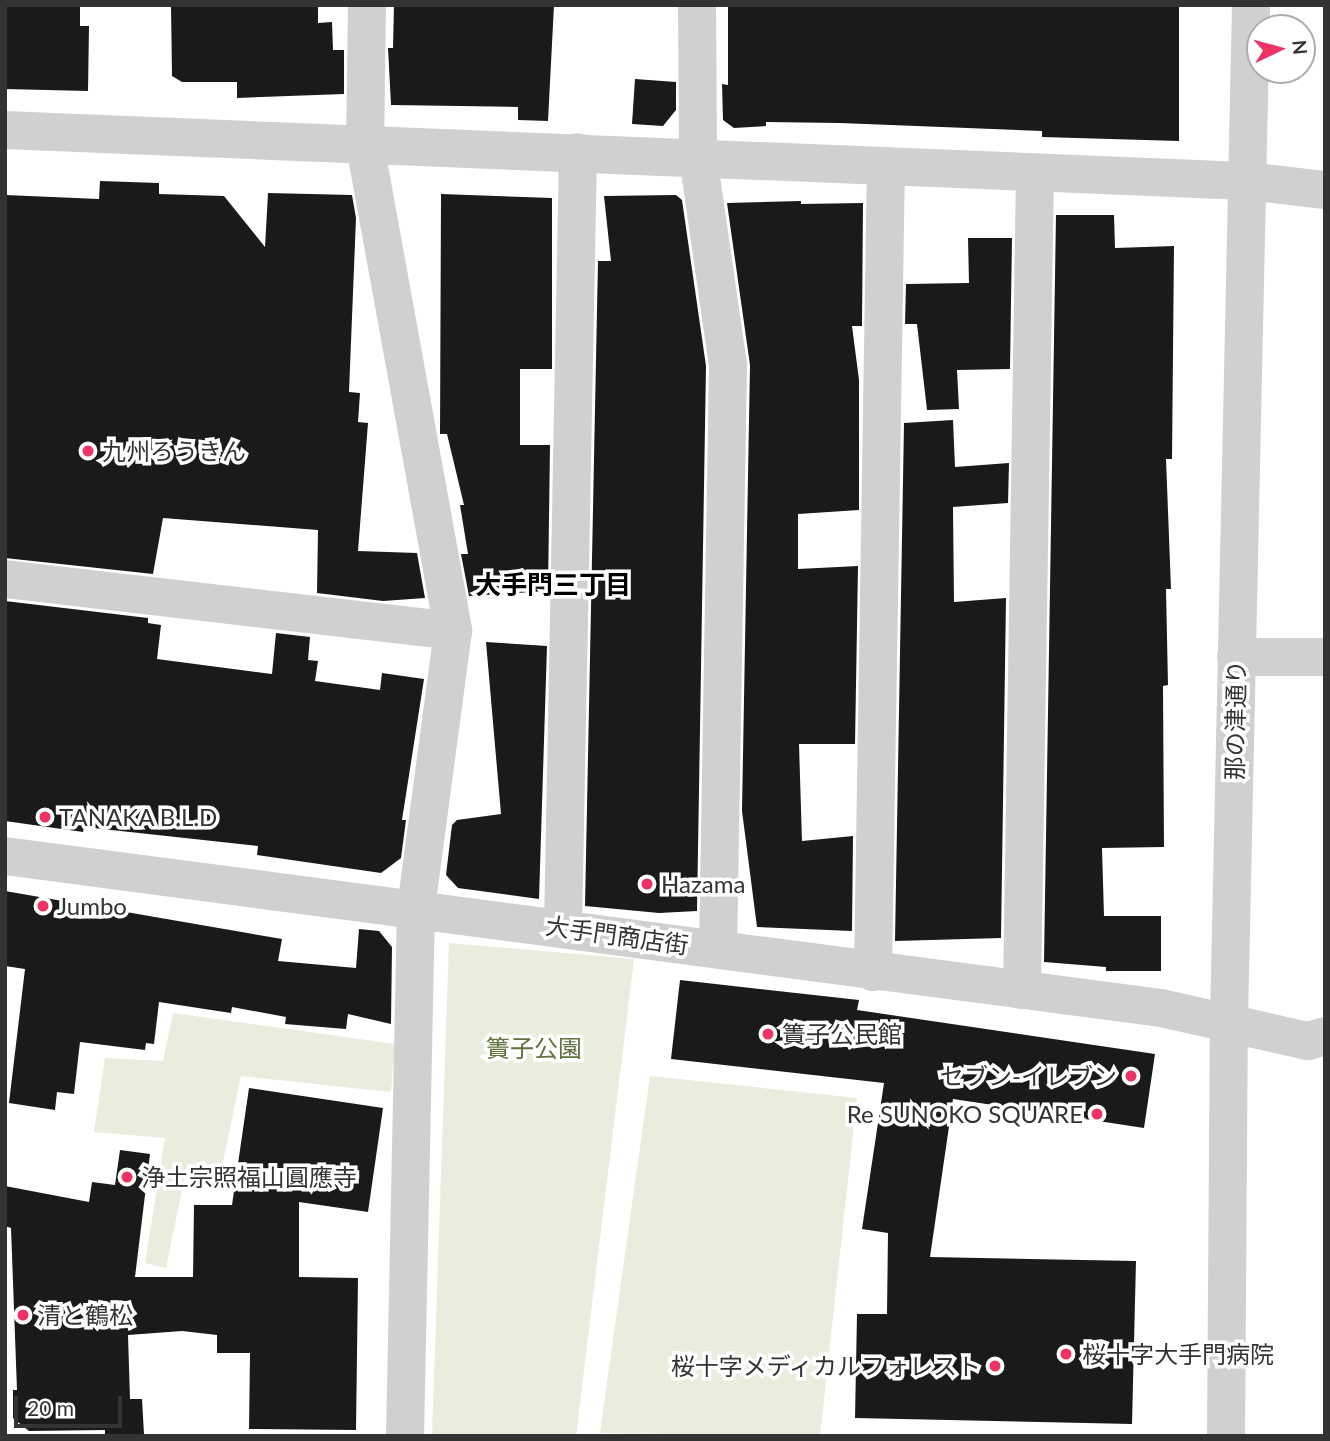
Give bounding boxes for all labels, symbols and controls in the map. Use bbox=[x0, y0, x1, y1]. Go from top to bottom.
north arrow bbox=[1246, 14, 1316, 84]
text: N bbox=[1288, 39, 1313, 56]
place label: 九州ろうきん bbox=[102, 437, 246, 465]
marker: 九州ろうきん bbox=[80, 443, 96, 459]
district label: 大手門三丁目 bbox=[475, 569, 631, 601]
street label: 那の津通り bbox=[1220, 660, 1250, 780]
place label: TANAKA B.L.D bbox=[59, 803, 218, 831]
marker: TANAKA B.L.D bbox=[37, 809, 53, 825]
place label: Hazama bbox=[661, 870, 745, 898]
marker: Hazama bbox=[639, 876, 655, 892]
place label: Jumbo bbox=[57, 892, 127, 920]
marker: Jumbo bbox=[35, 898, 51, 914]
street label: 大手門商店街 bbox=[544, 911, 690, 959]
place label: 簀子公民館 bbox=[782, 1020, 902, 1048]
marker: 簀子公民館 bbox=[760, 1026, 776, 1042]
park label: 簀子公園 bbox=[486, 1034, 582, 1062]
place label: セブン-イレブン bbox=[940, 1062, 1117, 1090]
marker: セブン-イレブン bbox=[1123, 1068, 1139, 1084]
place label: Re SUNOKO SQUARE bbox=[847, 1100, 1083, 1128]
marker: Re SUNOKO SQUARE bbox=[1089, 1106, 1105, 1122]
place label: 浄土宗照福山圓應寺 bbox=[141, 1163, 357, 1191]
marker: 浄土宗照福山圓應寺 bbox=[119, 1169, 135, 1185]
place label: 清と鶴松 bbox=[37, 1301, 133, 1329]
marker: 清と鶴松 bbox=[15, 1307, 31, 1323]
place label: 桜十字大手門病院 bbox=[1082, 1340, 1274, 1368]
marker: 桜十字大手門病院 bbox=[1056, 1344, 1076, 1364]
place label: 桜十字メディカルフォレスト bbox=[669, 1352, 981, 1380]
marker: 桜十字メディカルフォレスト bbox=[987, 1358, 1003, 1374]
scale bar bbox=[18, 1382, 126, 1426]
text: 20 m bbox=[27, 1395, 74, 1420]

